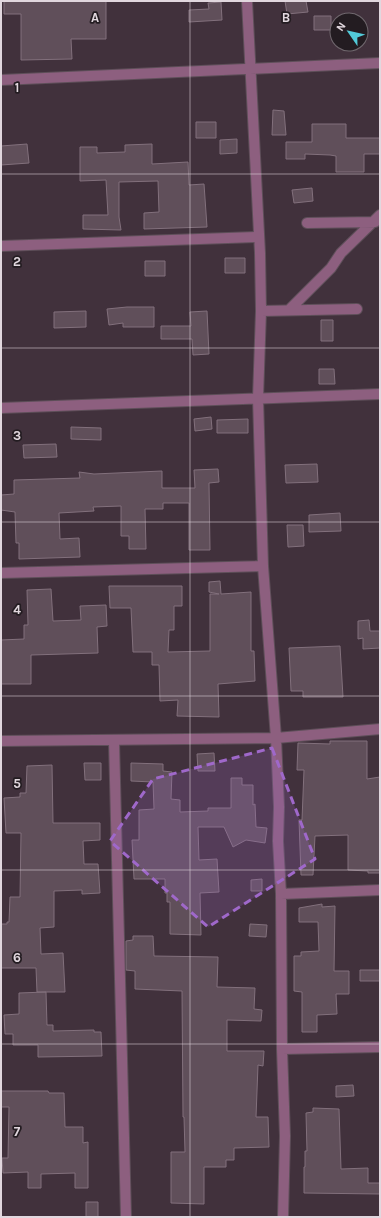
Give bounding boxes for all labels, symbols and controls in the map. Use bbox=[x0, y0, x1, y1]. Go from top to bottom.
text: A bbox=[91, 10, 99, 25]
text: B bbox=[282, 10, 290, 25]
north arrow bbox=[329, 12, 369, 52]
text: N bbox=[334, 20, 349, 34]
text: 1 bbox=[15, 80, 19, 95]
text: 2 bbox=[13, 254, 21, 269]
text: 3 bbox=[13, 428, 21, 443]
text: 4 bbox=[13, 602, 21, 617]
text: 5 bbox=[13, 776, 21, 791]
text: 6 bbox=[13, 950, 21, 965]
text: 7 bbox=[14, 1124, 21, 1139]

